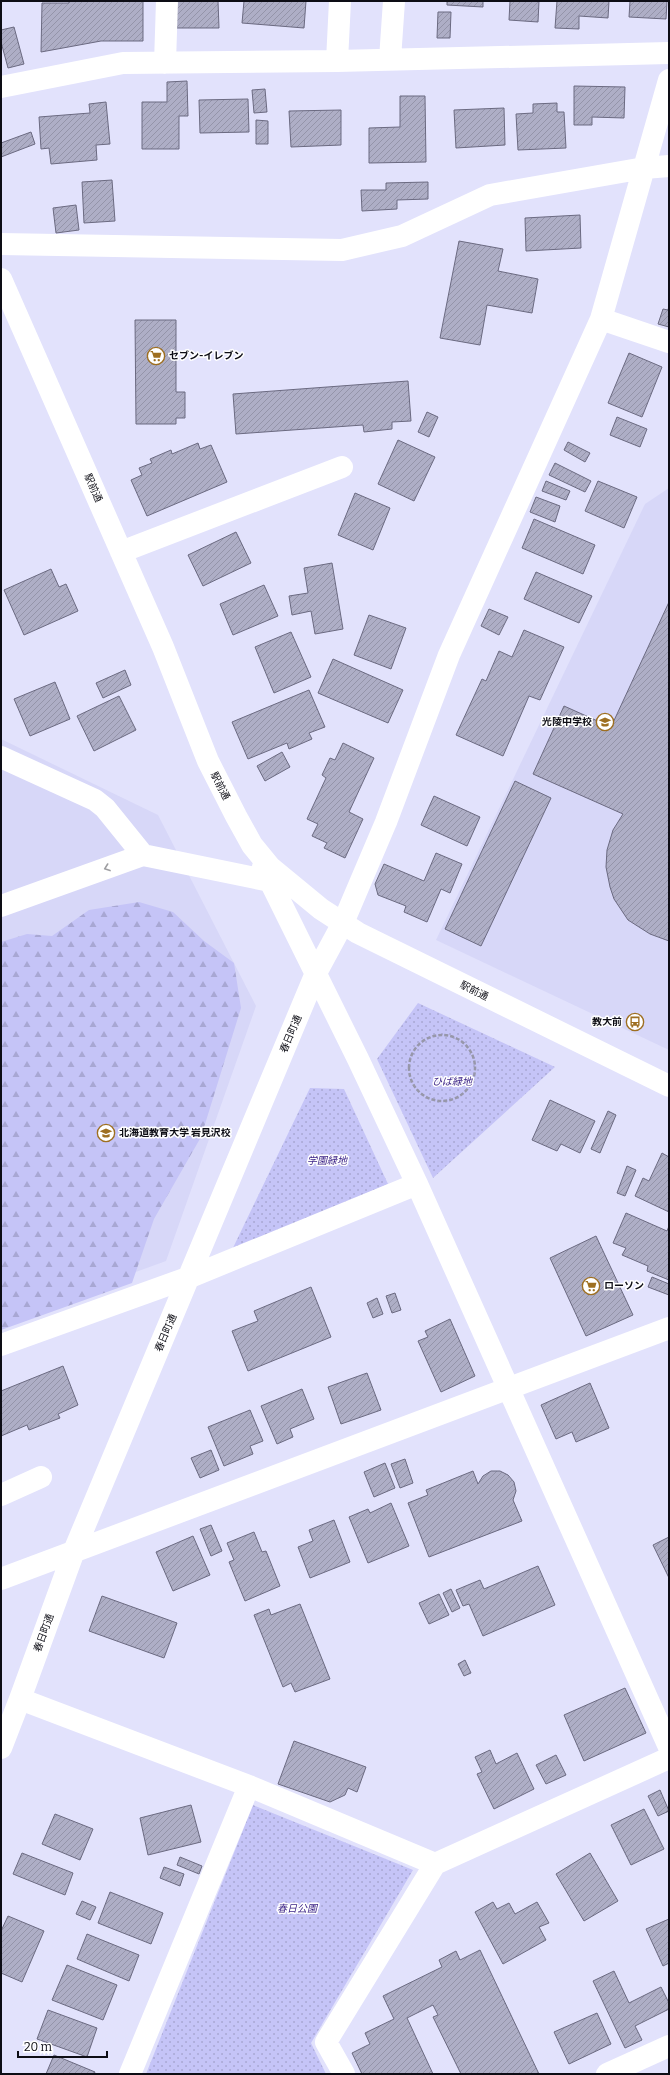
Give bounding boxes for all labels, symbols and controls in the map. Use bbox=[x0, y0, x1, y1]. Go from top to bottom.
supermarket icon: セブン-イレブン bbox=[146, 346, 166, 366]
place label: セブン-イレブン bbox=[169, 350, 243, 362]
street label: 駅前通 bbox=[81, 472, 105, 504]
school or university icon: 光陵中学校 bbox=[595, 712, 615, 732]
place label: 光陵中学校 bbox=[542, 716, 592, 728]
street label: 駅前通 bbox=[208, 770, 232, 802]
one-way arrow bbox=[103, 864, 110, 872]
street label: 駅前通 bbox=[458, 979, 490, 1003]
bus stop icon: 教大前 bbox=[625, 1012, 645, 1032]
street label: 春日町通 bbox=[278, 1013, 304, 1055]
place label: 教大前 bbox=[592, 1016, 622, 1028]
park label: ひば緑地 bbox=[432, 1076, 473, 1088]
school or university icon: 北海道教育大学 岩見沢校 bbox=[96, 1123, 116, 1143]
place label: 北海道教育大学 岩見沢校 bbox=[119, 1127, 231, 1139]
park label: 学園緑地 bbox=[307, 1155, 348, 1167]
supermarket icon: ローソン bbox=[581, 1276, 601, 1296]
place label: ローソン bbox=[604, 1280, 644, 1292]
street label: 春日町通 bbox=[153, 1312, 179, 1354]
street label: 春日町通 bbox=[32, 1612, 56, 1654]
park label: 春日公園 bbox=[277, 1903, 319, 1915]
scale bar bbox=[18, 2033, 107, 2059]
text: 20 m bbox=[24, 2040, 53, 2054]

